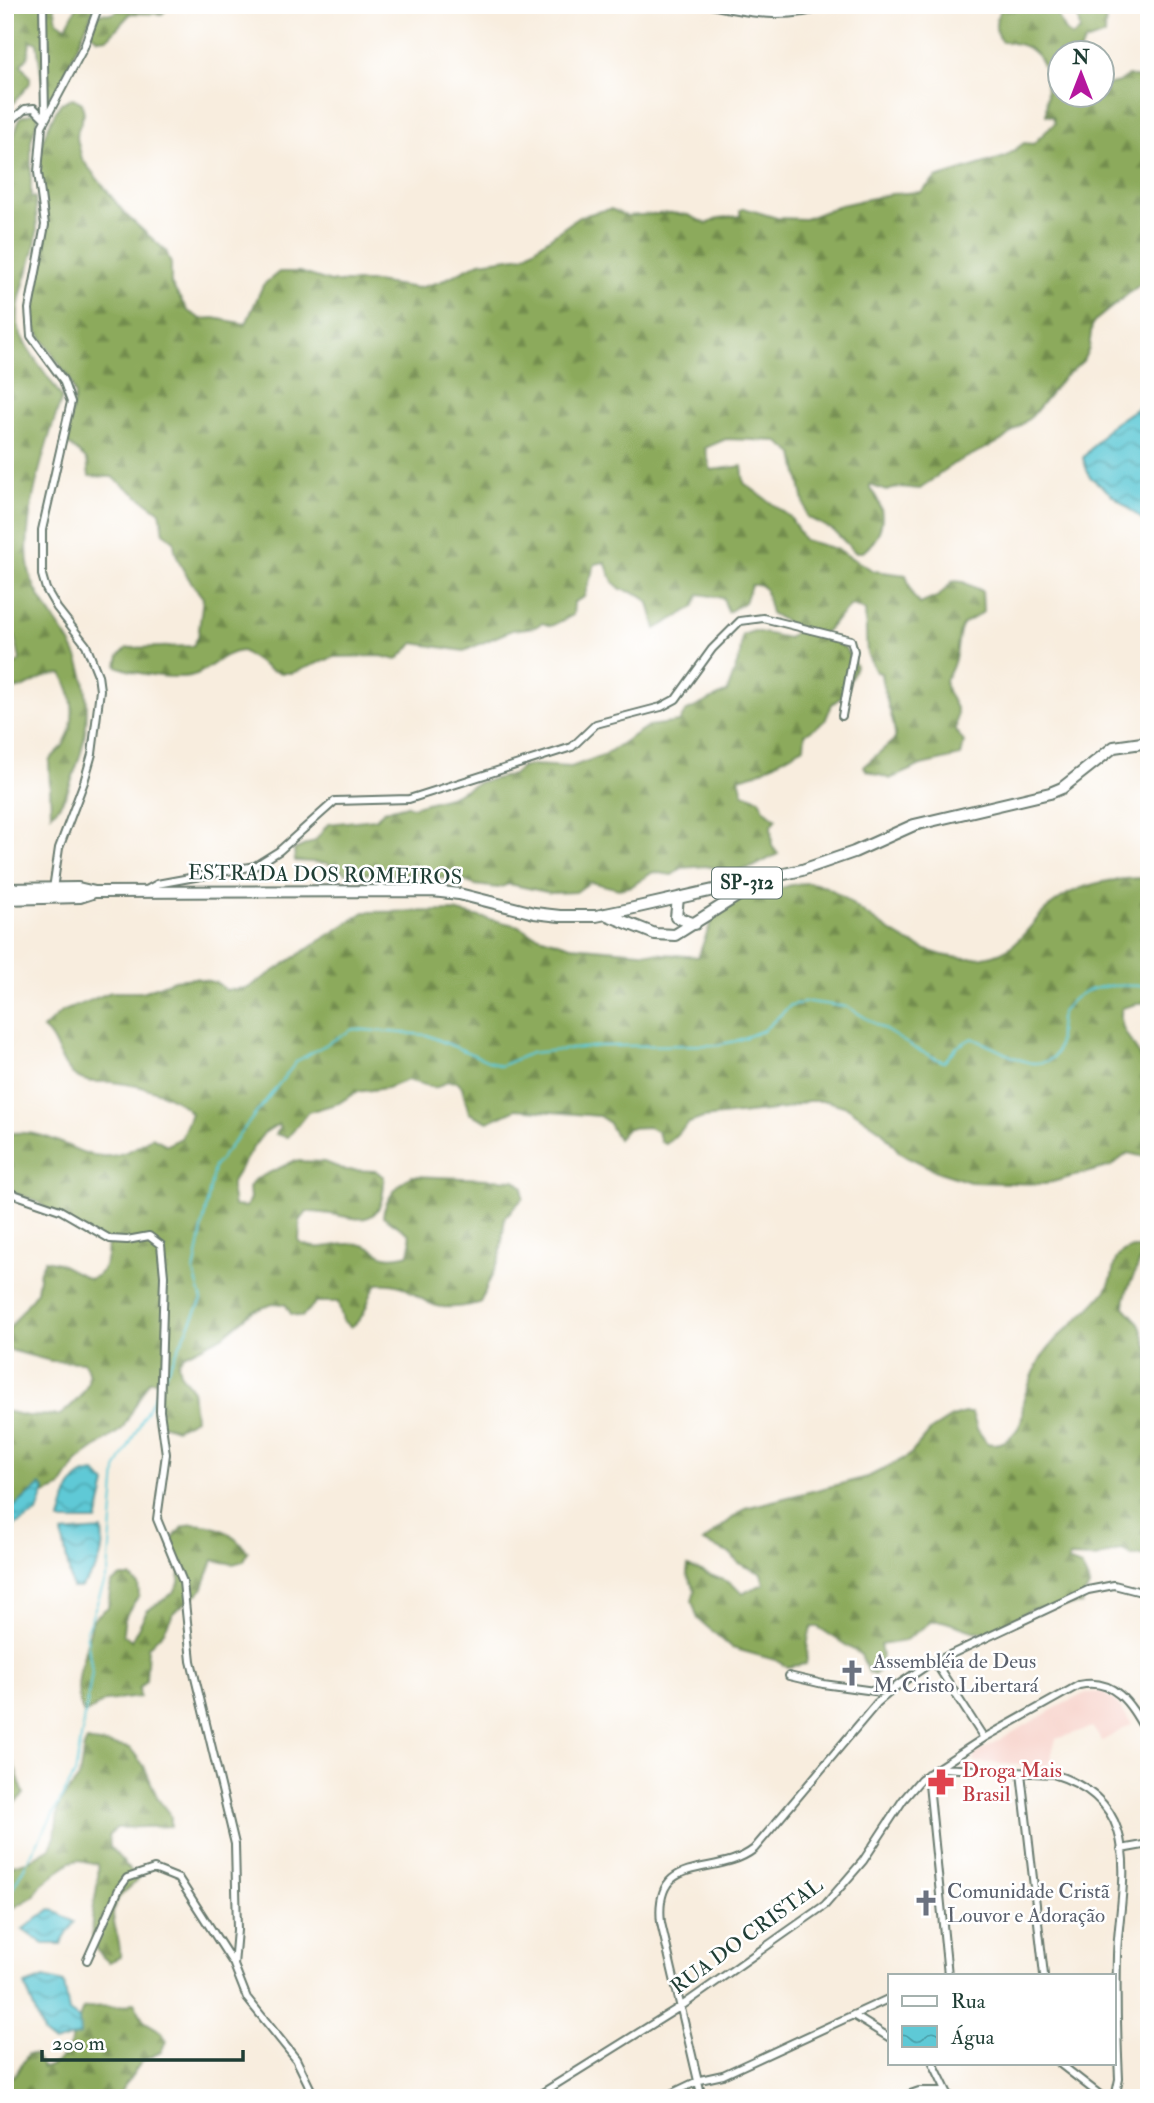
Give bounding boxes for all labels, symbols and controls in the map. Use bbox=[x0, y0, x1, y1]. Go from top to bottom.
north arrow bbox=[1046, 38, 1116, 108]
text: N bbox=[1071, 46, 1090, 70]
street label: ESTRADA DOS ROMEIROS bbox=[188, 859, 462, 891]
road number: SP-312 bbox=[712, 868, 782, 898]
place label: Assembléia de Deus M. Cristo Libertará bbox=[872, 1648, 1039, 1699]
church icon: Assembléia de Deus M. Cristo Libertará bbox=[837, 1658, 867, 1688]
place label: Droga Mais Brasil bbox=[962, 1757, 1062, 1808]
pharmacy icon: Droga Mais Brasil bbox=[926, 1767, 956, 1797]
street label: RUA DO CRISTAL bbox=[665, 1872, 829, 2000]
place label: Comunidade Cristã Louvor e Adoração bbox=[947, 1878, 1110, 1929]
church icon: Comunidade Cristã Louvor e Adoração bbox=[911, 1888, 941, 1918]
legend bbox=[888, 1974, 1116, 2064]
text: Rua bbox=[951, 1988, 986, 2015]
scale bar bbox=[42, 2019, 243, 2063]
text: Água bbox=[950, 2024, 995, 2051]
text: 200 m bbox=[52, 2030, 105, 2057]

